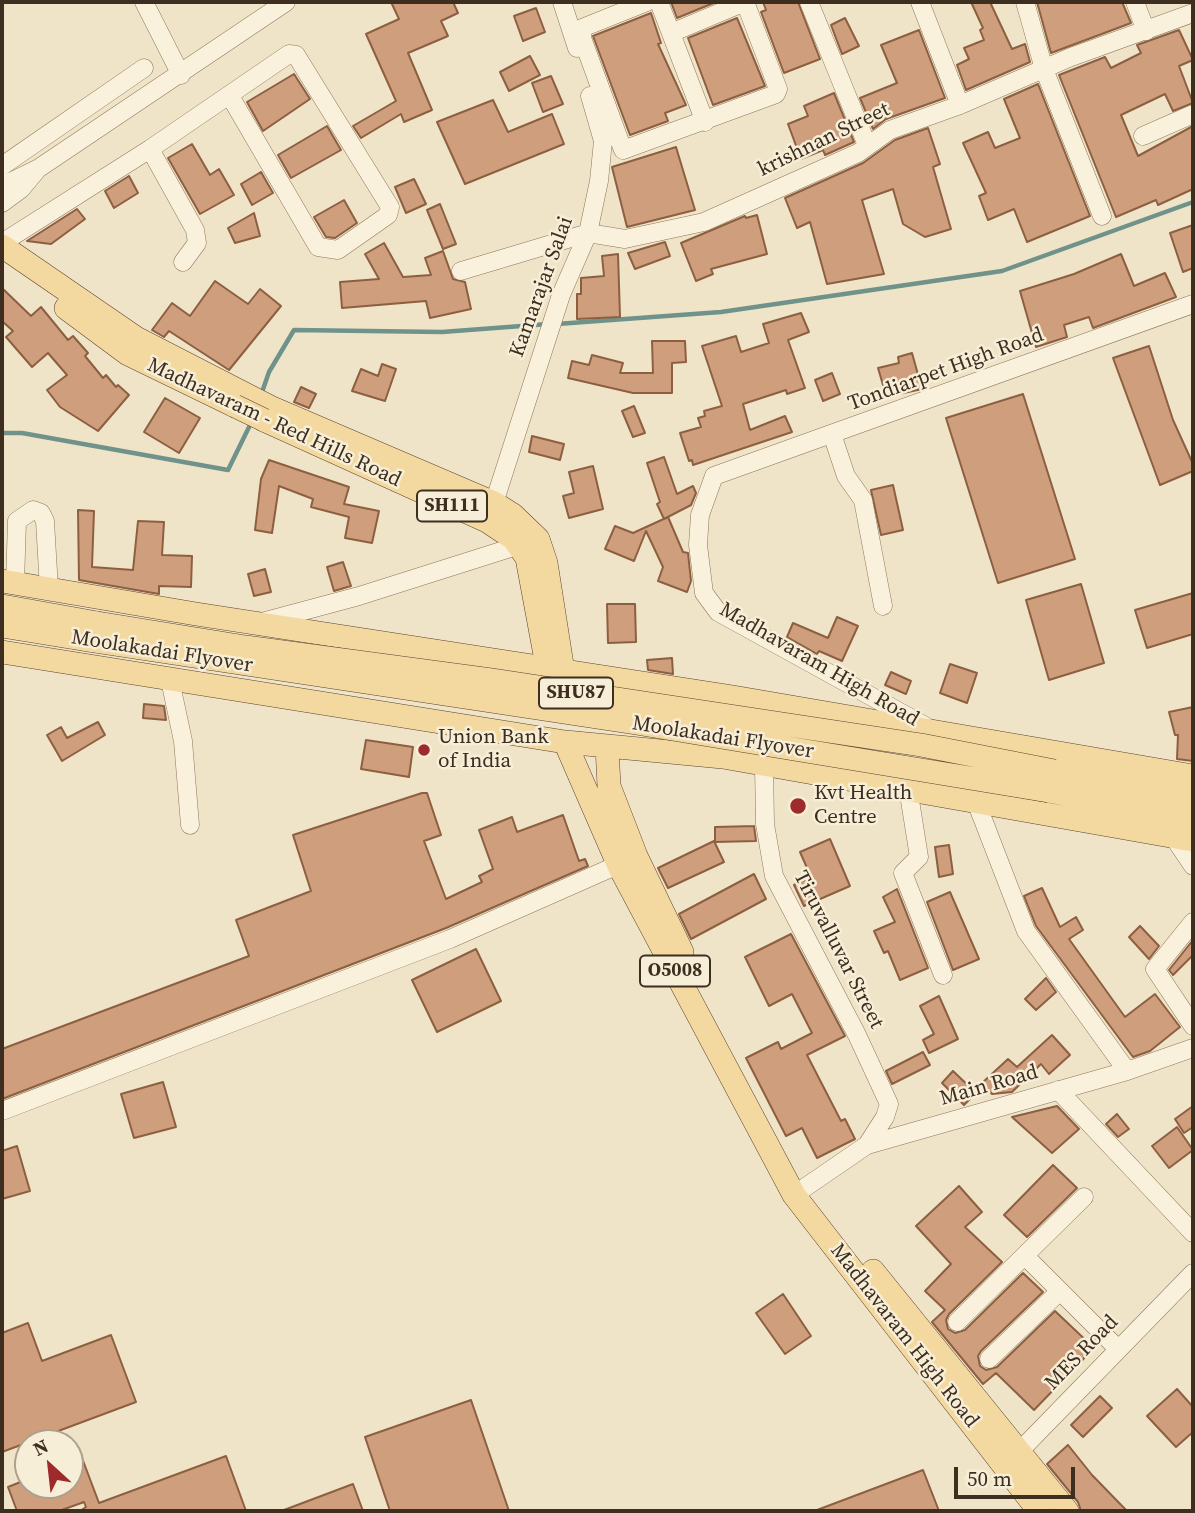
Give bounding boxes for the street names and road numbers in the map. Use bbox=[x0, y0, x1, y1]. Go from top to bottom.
street label: krishnan Street bbox=[754, 97, 894, 183]
street label: Kamarajar Salai bbox=[505, 213, 579, 361]
street label: Tondiarpet High Road bbox=[845, 323, 1047, 417]
street label: Madhavaram - Red Hills Road bbox=[143, 353, 405, 493]
road number: SH111 bbox=[417, 491, 487, 522]
street label: Madhavaram High Road bbox=[715, 597, 923, 733]
street label: Moolakadai Flyover bbox=[69, 625, 255, 679]
road number: SHU87 bbox=[539, 678, 613, 708]
street label: Moolakadai Flyover bbox=[630, 711, 816, 765]
street label: Tiruvalluvar Street bbox=[787, 867, 889, 1033]
road number: O5008 bbox=[640, 956, 710, 987]
street label: Main Road bbox=[937, 1060, 1041, 1112]
street label: Madhavaram High Road bbox=[824, 1239, 984, 1433]
street label: MES Road bbox=[1040, 1310, 1124, 1396]

